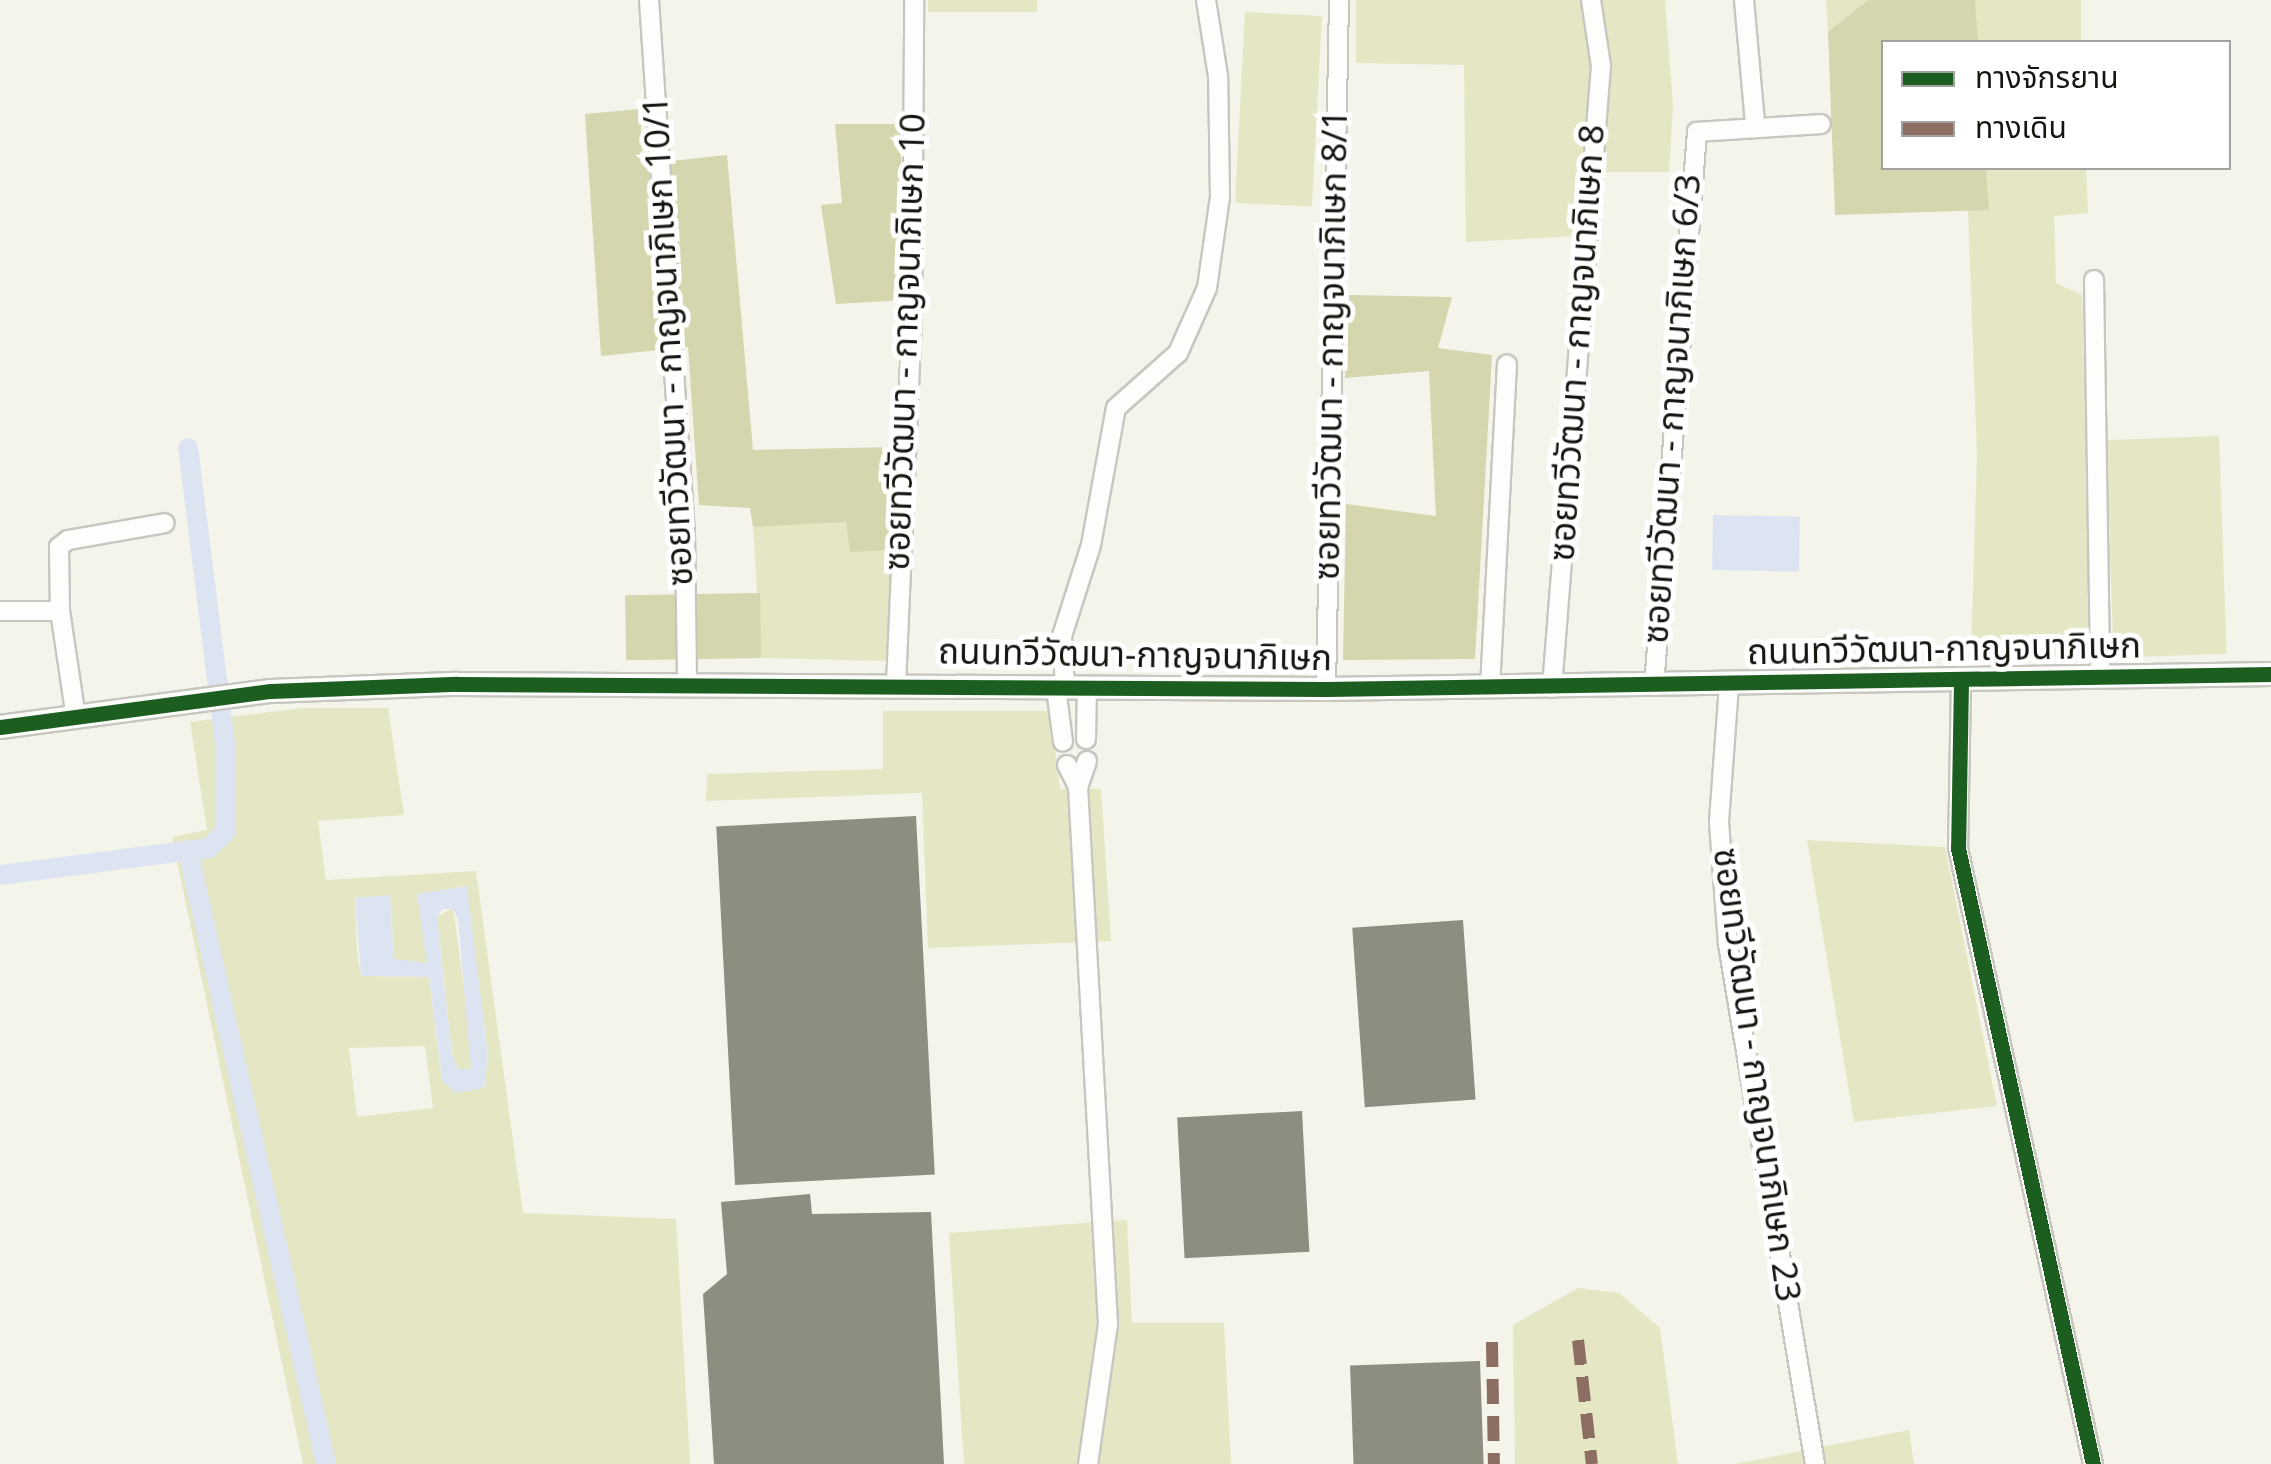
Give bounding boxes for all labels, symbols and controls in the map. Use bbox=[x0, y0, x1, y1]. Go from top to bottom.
legend bbox=[1881, 40, 2231, 170]
text: ทางจักรยาน bbox=[1975, 56, 2119, 102]
street label: ซอยทวีวัฒนา - กาญจนาภิเษก 10/1 bbox=[636, 95, 704, 587]
text: ทางเดิน bbox=[1975, 106, 2067, 152]
street label: ซอยทวีวัฒนา - กาญจนาภิเษก 8/1 bbox=[1308, 109, 1358, 581]
street label: ซอยทวีวัฒนา - กาญจนาภิเษก 10 bbox=[878, 113, 936, 571]
street label: ซอยทวีวัฒนา - กาญจนาภิเษก 8 bbox=[1543, 123, 1615, 563]
street label: ซอยทวีวัฒนา - กาญจนาภิเษก 6/3 bbox=[1637, 173, 1711, 645]
street label: ถนนทวีวัฒนา-กาญจนาภิเษก bbox=[1747, 627, 2141, 675]
street label: ถนนทวีวัฒนา-กาญจนาภิเษก bbox=[938, 633, 1332, 681]
street label: ซอยทวีวัฒนา - กาญจนาภิเษก 23 bbox=[1702, 845, 1808, 1305]

